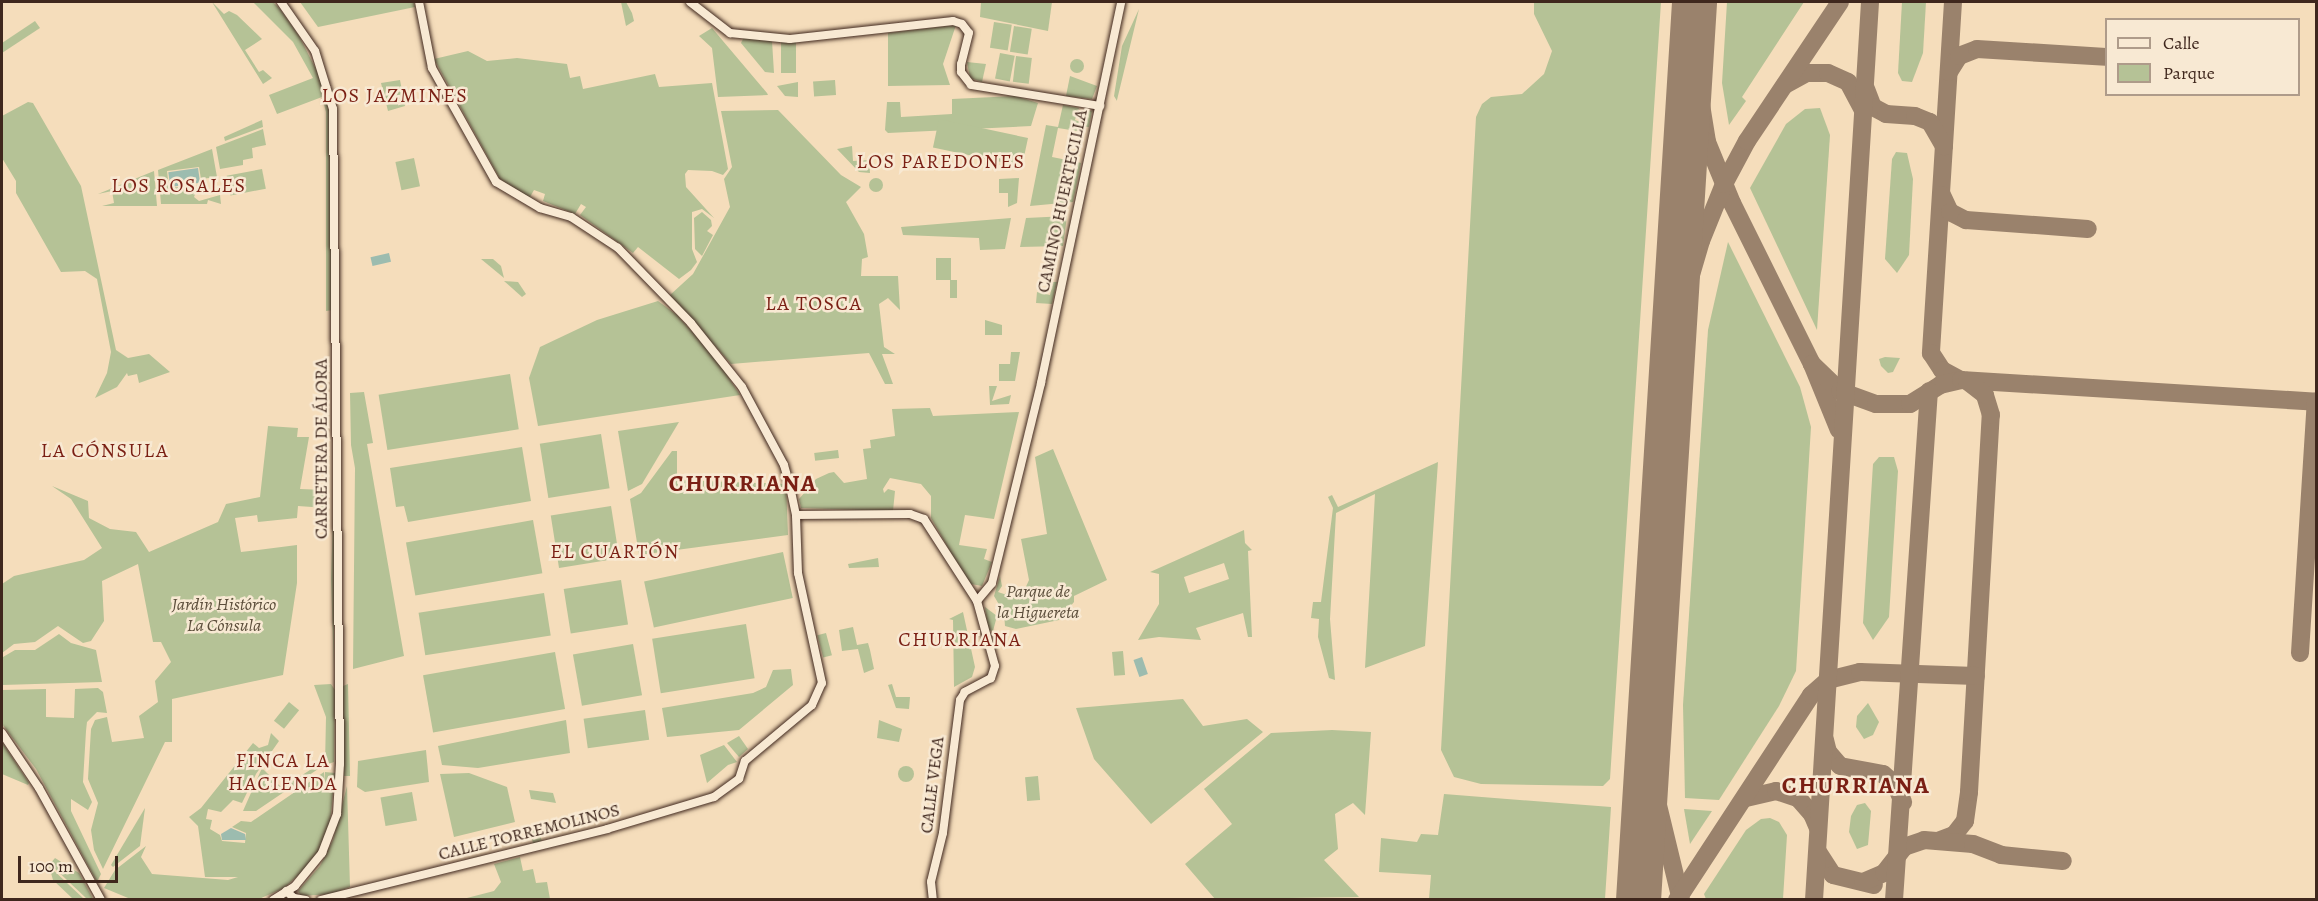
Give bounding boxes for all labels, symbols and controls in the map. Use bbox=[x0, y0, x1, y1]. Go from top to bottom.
legend bbox=[2105, 18, 2300, 96]
text: Calle bbox=[2163, 31, 2200, 55]
text: Parque bbox=[2163, 61, 2215, 85]
district label: LOS JAZMINES bbox=[322, 83, 468, 107]
street label: CAMINO HUERTECILLA bbox=[1032, 107, 1092, 295]
district label: LOS PAREDONES bbox=[857, 149, 1025, 173]
district label: LOS ROSALES bbox=[111, 173, 247, 197]
district label: LA TOSCA bbox=[765, 291, 863, 315]
street label: CARRETERA DE ÁLORA bbox=[310, 359, 332, 539]
district label: LA CÓNSULA bbox=[41, 438, 169, 462]
district label: CHURRIANA bbox=[669, 470, 817, 498]
district label: EL CUARTÓN bbox=[550, 539, 680, 563]
park label: Parque de la Higuereta bbox=[997, 581, 1079, 624]
park label: Jardín Histórico La Cónsula bbox=[172, 594, 276, 636]
district label: CHURRIANA bbox=[898, 627, 1022, 651]
street label: CALLE VEGA bbox=[915, 735, 949, 835]
district label: FINCA LA HACIENDA bbox=[228, 749, 338, 796]
district label: CHURRIANA bbox=[1782, 772, 1930, 800]
street label: CALLE TORREMOLINOS bbox=[436, 799, 622, 865]
scale bar bbox=[21, 844, 122, 882]
text: 100 m bbox=[29, 854, 73, 878]

